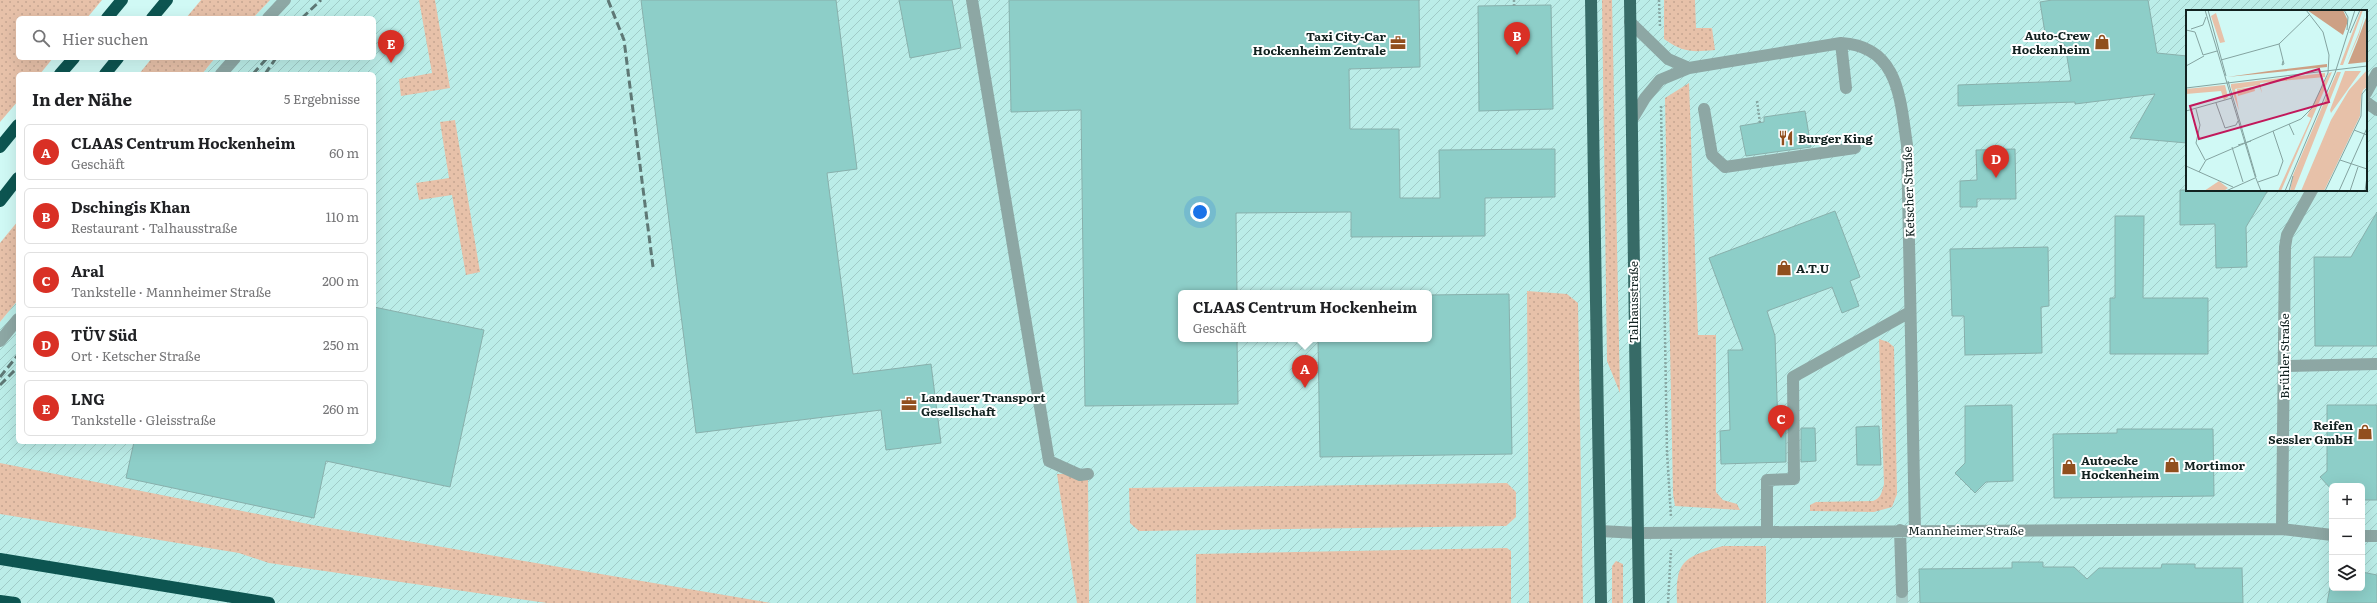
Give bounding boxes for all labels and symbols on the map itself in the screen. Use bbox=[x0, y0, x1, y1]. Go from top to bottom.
inset map bbox=[2186, 10, 2367, 191]
pin: B bbox=[1504, 22, 1530, 55]
place label: Auto-Crew Hockenheim bbox=[2012, 26, 2090, 58]
place label: Taxi City-Car Hockenheim Zentrale bbox=[1253, 27, 1386, 59]
pin: E bbox=[378, 30, 404, 63]
shop icon: Auto-Crew Hockenheim bbox=[2093, 33, 2111, 51]
office icon: Taxi City-Car Hockenheim Zentrale bbox=[1389, 34, 1407, 52]
restaurant icon: Burger King bbox=[1777, 129, 1795, 147]
place label: Burger King bbox=[1798, 129, 1873, 147]
pin: D bbox=[1983, 145, 2009, 178]
street label: Ketscher Straße bbox=[1897, 146, 1919, 238]
your location bbox=[1190, 202, 1210, 222]
shop icon: A.T.U bbox=[1775, 259, 1793, 277]
place label: A.T.U bbox=[1796, 259, 1830, 277]
street label: Talhausstraße bbox=[1624, 261, 1642, 343]
street label: Brühler Straße bbox=[2275, 313, 2293, 399]
pin: A bbox=[1292, 355, 1318, 388]
place label: Landauer Transport Gesellschaft bbox=[921, 388, 1046, 420]
office icon: Landauer Transport Gesellschaft bbox=[900, 395, 918, 413]
pin: C bbox=[1768, 405, 1794, 438]
place label: Reifen Sessler GmbH bbox=[2268, 416, 2354, 448]
shop icon: Reifen Sessler GmbH bbox=[2356, 423, 2374, 441]
place label: Autoecke Hockenheim bbox=[2081, 451, 2159, 483]
shop icon: Mortimor bbox=[2163, 456, 2181, 474]
place label: Mortimor bbox=[2184, 456, 2246, 474]
shop icon: Autoecke Hockenheim bbox=[2060, 458, 2078, 476]
street label: Mannheimer Straße bbox=[1908, 521, 2024, 539]

